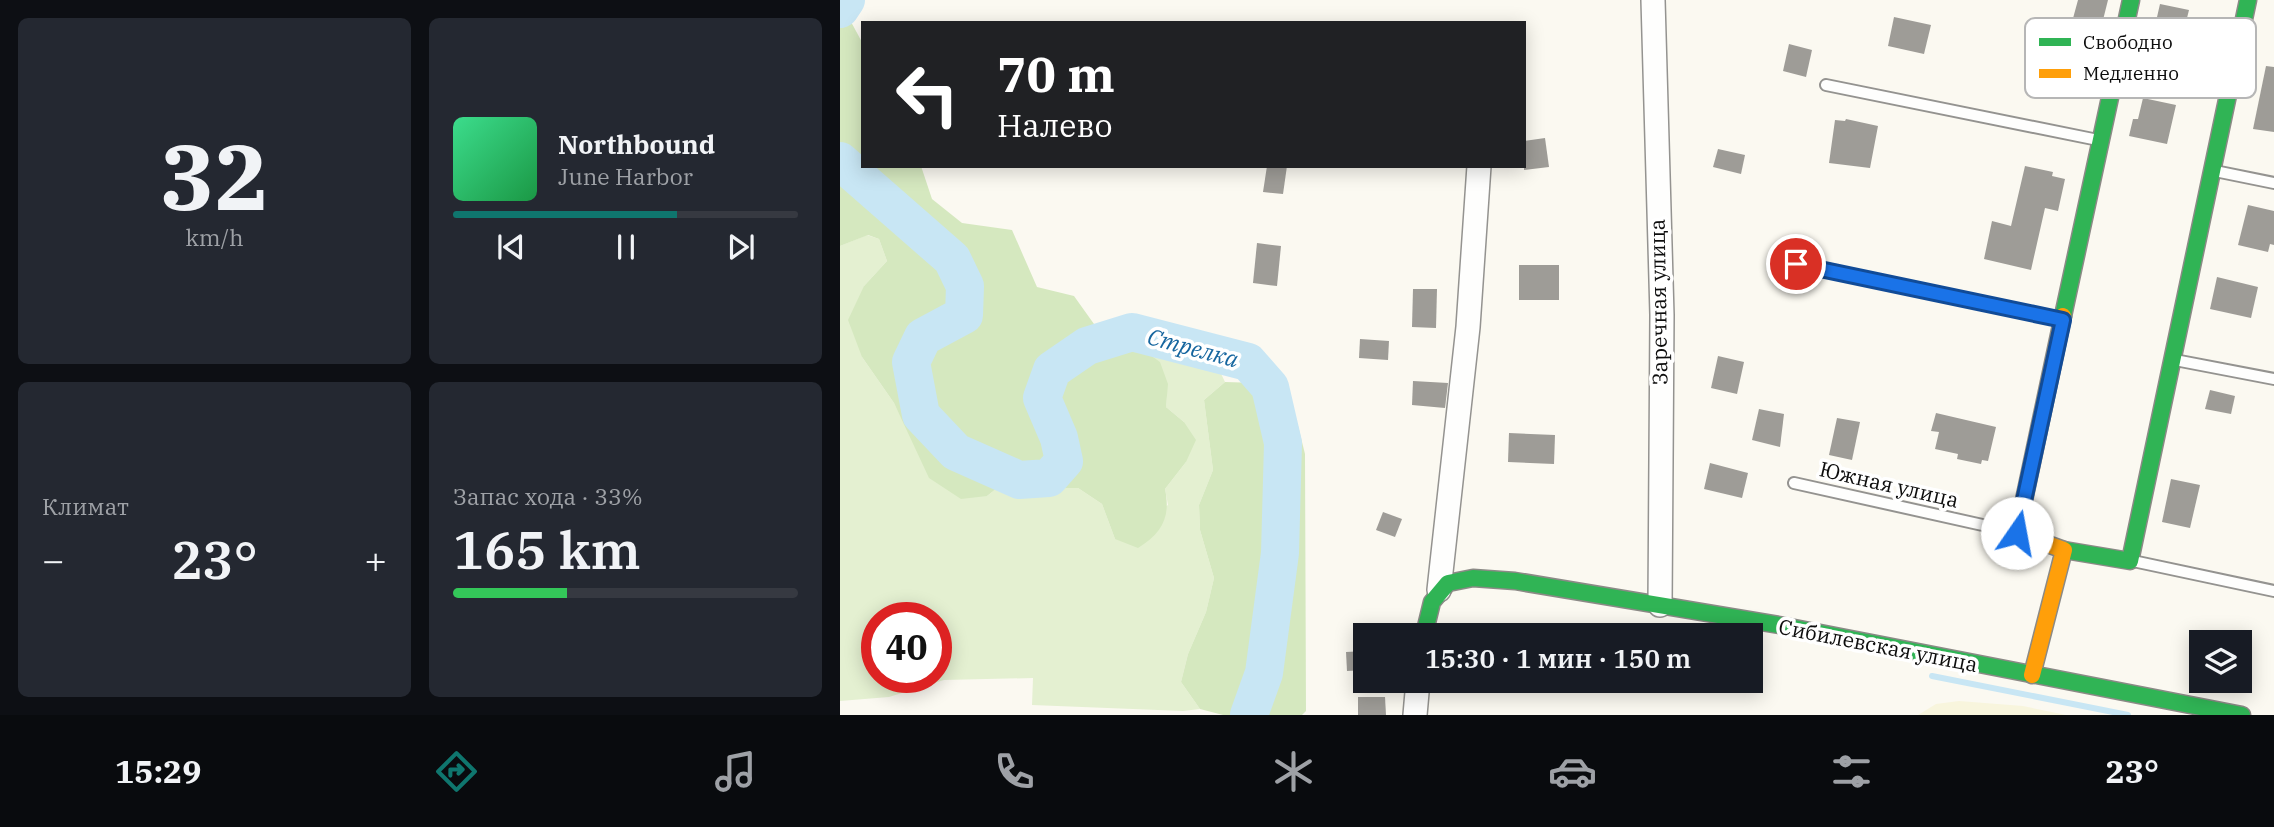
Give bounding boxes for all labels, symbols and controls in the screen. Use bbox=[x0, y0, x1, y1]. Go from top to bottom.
legend bbox=[2025, 18, 2256, 98]
text: Свободно bbox=[2083, 30, 2173, 54]
text: 70 m bbox=[997, 42, 1115, 105]
icon: left bbox=[882, 49, 973, 140]
text: Медленно bbox=[2083, 61, 2179, 85]
text: Налево bbox=[997, 104, 1113, 146]
text: 32 bbox=[160, 117, 269, 235]
text: Northbound bbox=[558, 127, 715, 161]
text: June Harbor bbox=[558, 161, 693, 191]
street label: Заречная улица bbox=[1643, 219, 1673, 385]
text: km/h bbox=[185, 222, 244, 252]
icon: previous bbox=[492, 228, 530, 266]
icon: pause bbox=[607, 228, 645, 266]
icon: next bbox=[722, 228, 760, 266]
pin bbox=[1766, 234, 1826, 294]
icon: arrive bbox=[1777, 245, 1815, 283]
water label: Стрелка bbox=[1144, 320, 1243, 374]
street label: Южная улица bbox=[1817, 454, 1962, 514]
text: Запас хода · 33% bbox=[453, 481, 643, 511]
text: Климат bbox=[42, 491, 129, 521]
position arrow bbox=[1980, 496, 2054, 570]
text: 165 km bbox=[453, 516, 641, 583]
text: 23° bbox=[171, 526, 258, 593]
text: − bbox=[42, 535, 65, 584]
text: + bbox=[364, 535, 387, 584]
speed limit sign: 40 bbox=[861, 602, 952, 693]
street label: Сибилевская улица bbox=[1776, 612, 1980, 678]
map controls bbox=[2189, 630, 2252, 693]
button: layers bbox=[2189, 630, 2252, 693]
text: 15:30 · 1 мин · 150 m bbox=[1425, 641, 1691, 675]
icon: directions bbox=[432, 747, 481, 796]
icon: music bbox=[711, 747, 760, 796]
icon: phone bbox=[990, 747, 1039, 796]
icon: climate bbox=[1269, 747, 1318, 796]
icon: car bbox=[1548, 747, 1597, 796]
icon: filters bbox=[1827, 747, 1876, 796]
text: 15:29 bbox=[115, 750, 202, 792]
text: 23° bbox=[2106, 750, 2159, 792]

